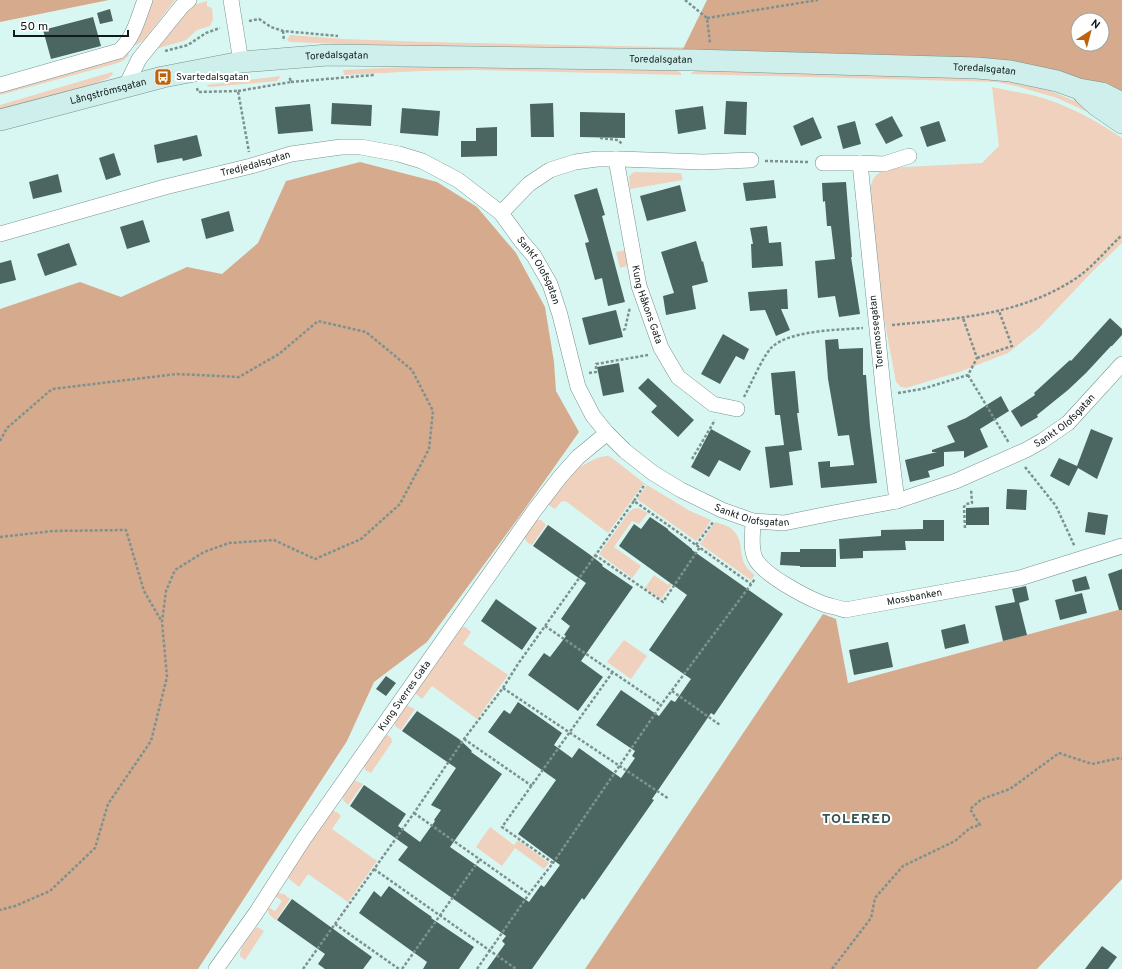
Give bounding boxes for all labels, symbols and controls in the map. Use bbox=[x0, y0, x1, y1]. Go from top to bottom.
scale bar bbox=[14, 12, 128, 38]
north arrow bbox=[1070, 12, 1110, 52]
text: N bbox=[1088, 17, 1103, 33]
text: 50 m bbox=[20, 19, 48, 35]
street label: Toredalsgatan bbox=[305, 48, 368, 63]
street label: Toredalsgatan bbox=[629, 53, 692, 66]
street label: Toredalsgatan bbox=[953, 61, 1017, 79]
bus stop icon: Svartedalsgatan bbox=[153, 67, 173, 87]
place label: Svartedalsgatan bbox=[176, 71, 249, 84]
street label: Långströmsgatan bbox=[69, 75, 148, 108]
street label: Tredjedalsgatan bbox=[219, 148, 292, 180]
street label: Sankt Olofsgatan bbox=[514, 234, 563, 306]
street label: Kung Håkons Gata bbox=[629, 264, 666, 346]
street label: Toremossegatan bbox=[867, 294, 887, 370]
street label: Sankt Olofsgatan bbox=[1032, 391, 1098, 451]
street label: Sankt Olofsgatan bbox=[712, 501, 790, 529]
street label: Mossbanken bbox=[886, 586, 943, 609]
street label: Kung Sverres Gata bbox=[375, 658, 434, 733]
district label: TOLERED bbox=[822, 811, 892, 828]

